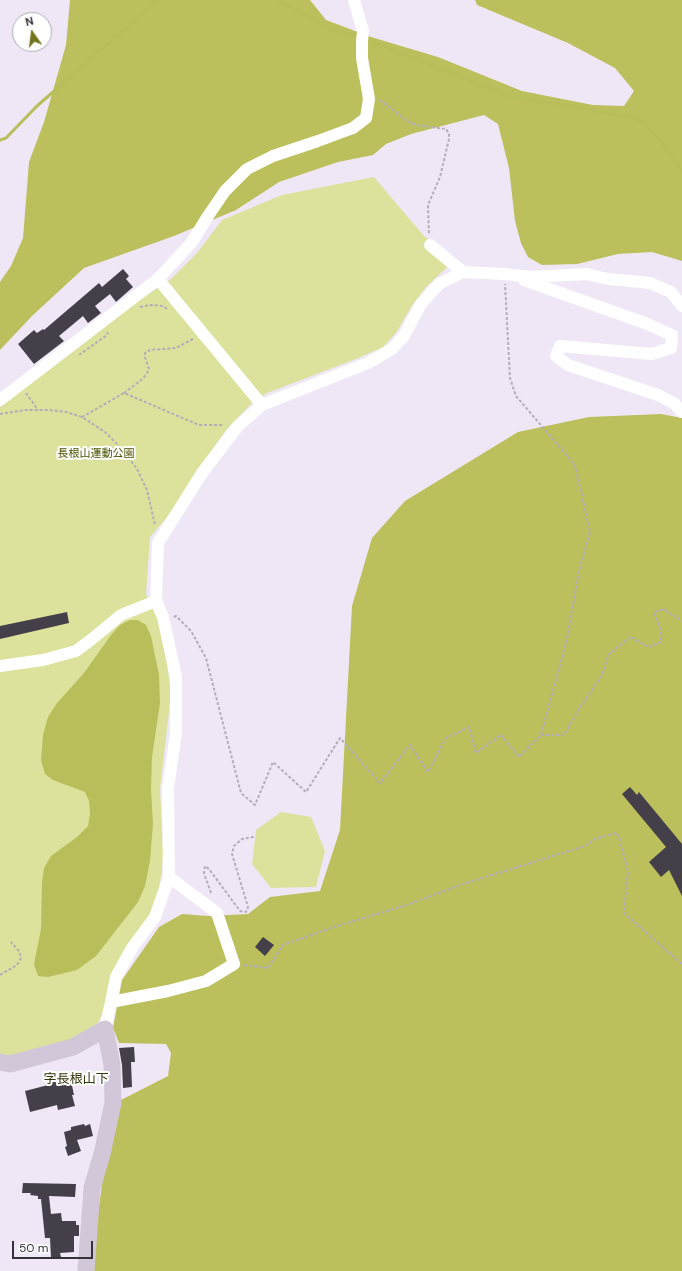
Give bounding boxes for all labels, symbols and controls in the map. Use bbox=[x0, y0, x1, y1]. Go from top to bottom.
north arrow bbox=[12, 12, 52, 52]
text: N bbox=[24, 14, 35, 29]
park label: 長根山運動公園 bbox=[58, 447, 134, 461]
district label: 字長根山下 bbox=[44, 1072, 108, 1088]
scale bar bbox=[14, 1233, 95, 1259]
text: 50 m bbox=[19, 1240, 48, 1256]

